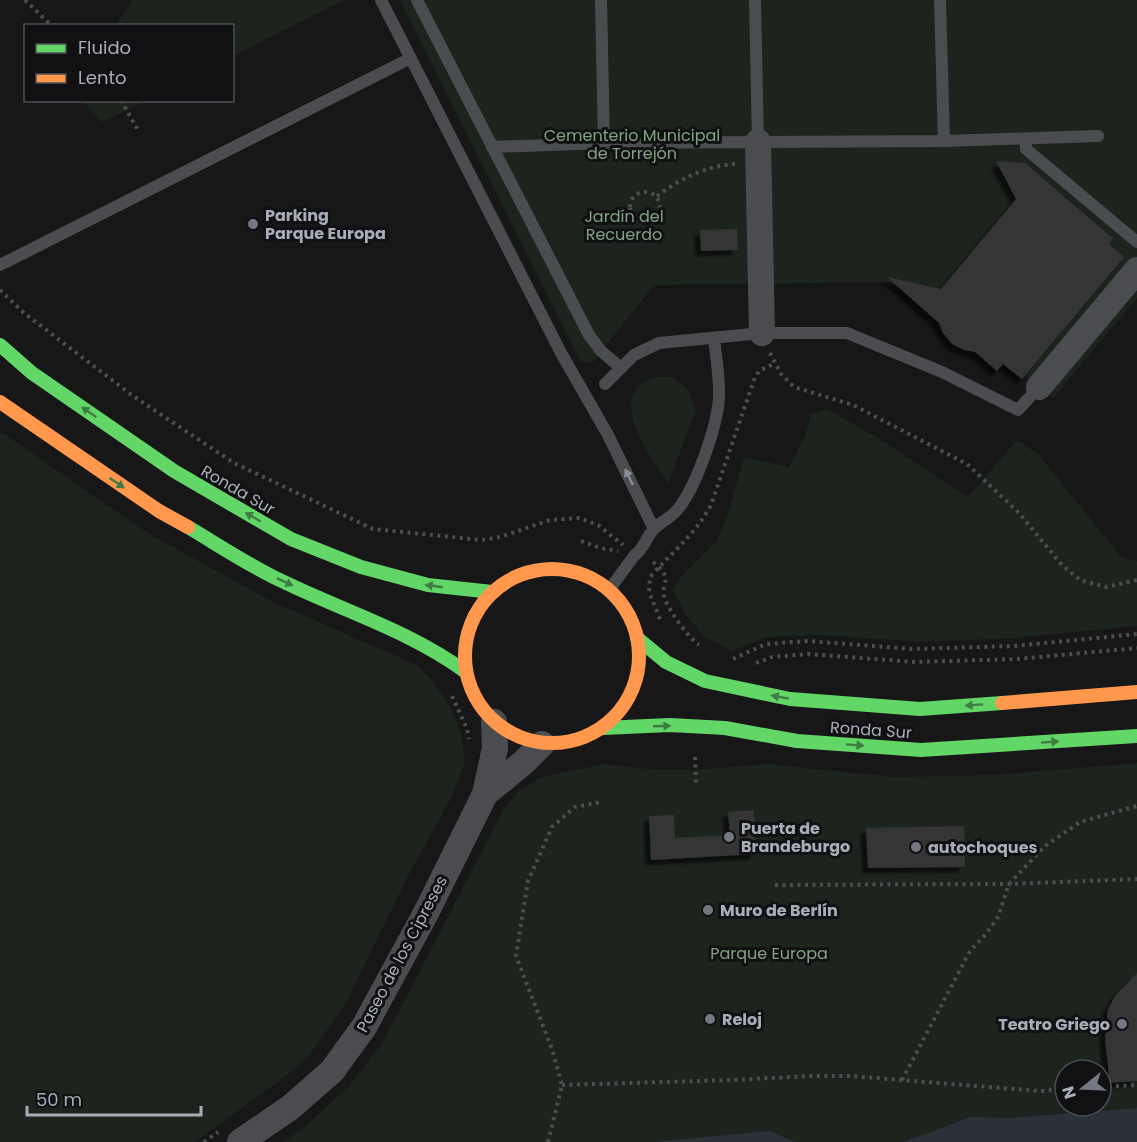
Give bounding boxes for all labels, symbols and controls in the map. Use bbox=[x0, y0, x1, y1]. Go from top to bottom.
legend bbox=[24, 24, 234, 102]
text: Fluido bbox=[78, 35, 131, 60]
text: Lento bbox=[78, 65, 127, 90]
park label: Cementerio Municipal de Torrejón bbox=[544, 124, 720, 165]
place label: Parking Parque Europa bbox=[265, 204, 386, 245]
park label: Jardín del Recuerdo bbox=[584, 205, 664, 246]
marker: Parking Parque Europa bbox=[246, 217, 260, 231]
one-way arrow bbox=[81, 407, 97, 418]
street label: Ronda Sur bbox=[197, 460, 279, 520]
one-way arrow bbox=[624, 468, 633, 485]
one-way arrow bbox=[109, 477, 125, 489]
one-way arrow bbox=[244, 512, 261, 522]
one-way arrow bbox=[277, 578, 294, 587]
one-way arrow bbox=[425, 581, 444, 590]
one-way arrow bbox=[770, 692, 789, 701]
one-way arrow bbox=[964, 700, 983, 710]
street label: Ronda Sur bbox=[829, 716, 913, 744]
one-way arrow bbox=[652, 721, 671, 730]
one-way arrow bbox=[1040, 737, 1059, 746]
one-way arrow bbox=[846, 740, 865, 750]
place label: Puerta de Brandeburgo bbox=[741, 817, 850, 858]
marker: Puerta de Brandeburgo bbox=[722, 830, 736, 844]
place label: autochoques bbox=[928, 836, 1037, 859]
marker: autochoques bbox=[909, 840, 923, 854]
street label: Paseo de los Cipreses bbox=[351, 872, 453, 1036]
place label: Muro de Berlín bbox=[720, 899, 838, 922]
marker: Muro de Berlín bbox=[701, 903, 715, 917]
park label: Parque Europa bbox=[710, 942, 828, 965]
place label: Reloj bbox=[722, 1008, 762, 1031]
marker: Reloj bbox=[703, 1012, 717, 1026]
place label: Teatro Griego bbox=[998, 1013, 1110, 1036]
marker: Teatro Griego bbox=[1115, 1017, 1129, 1031]
north arrow bbox=[1053, 1058, 1113, 1118]
scale bar bbox=[27, 1079, 201, 1117]
text: N bbox=[1056, 1083, 1082, 1102]
text: 50 m bbox=[36, 1087, 82, 1112]

